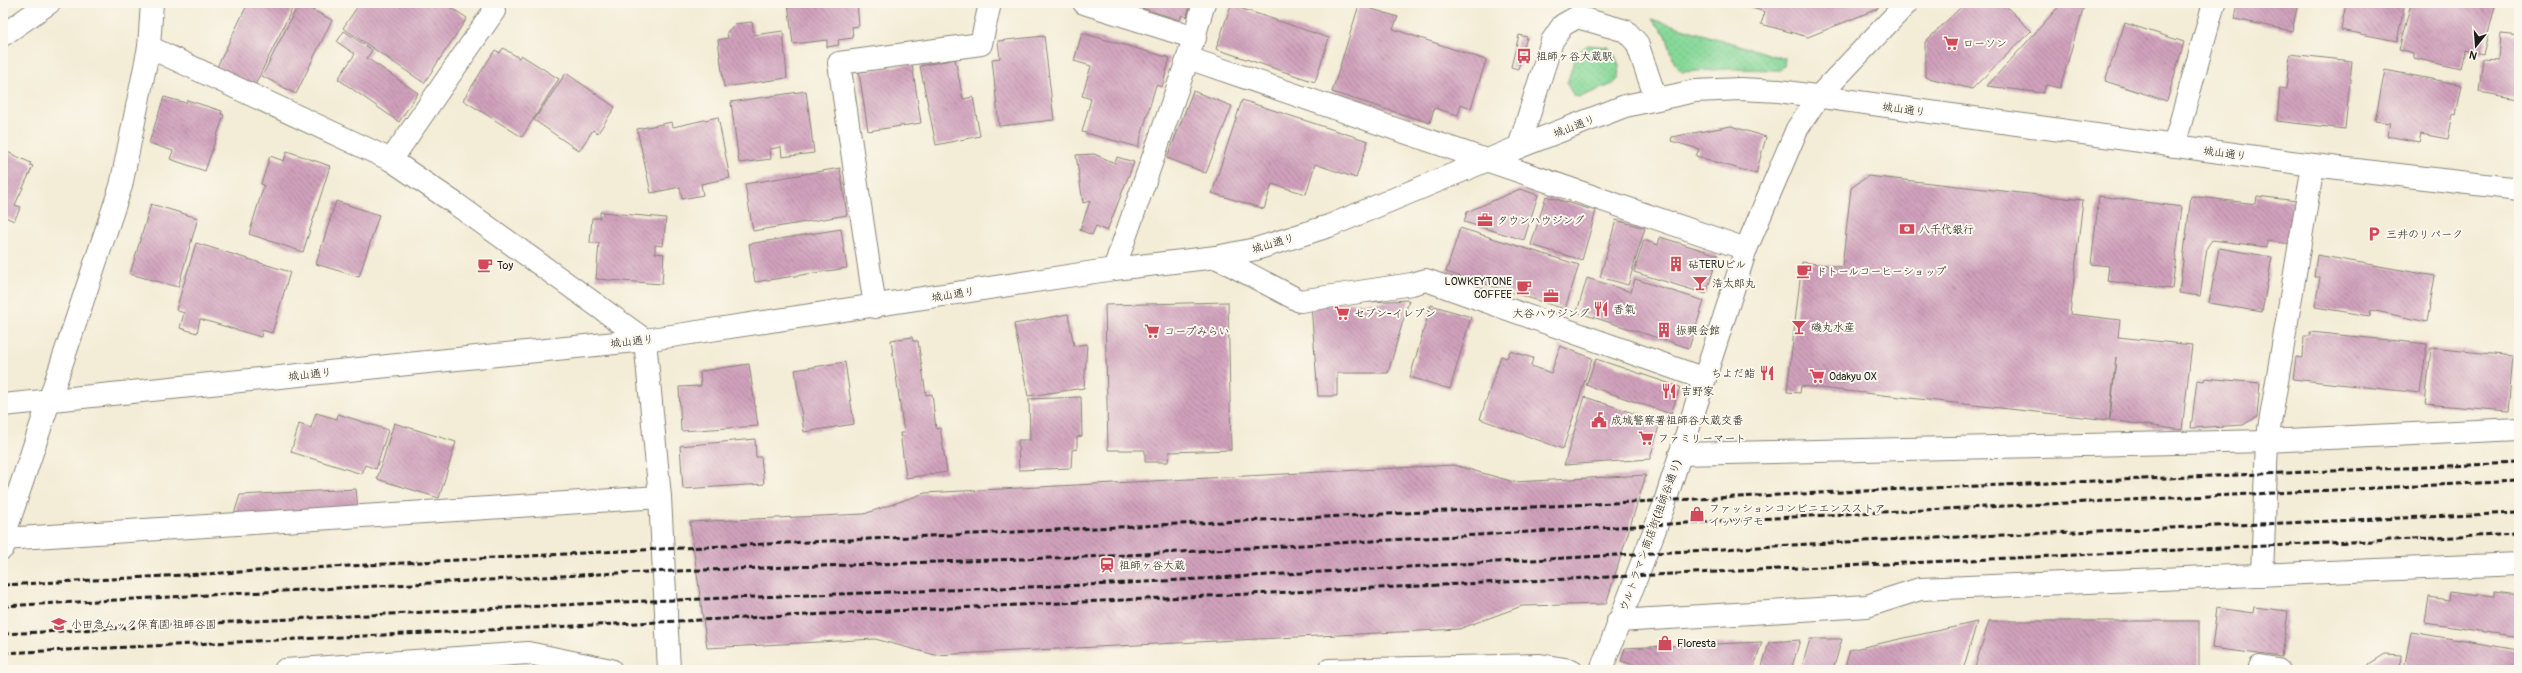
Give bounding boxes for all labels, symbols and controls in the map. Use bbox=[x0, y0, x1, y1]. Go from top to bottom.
north arrow bbox=[2456, 26, 2496, 66]
supermarket icon: ローソン bbox=[1942, 34, 1960, 52]
place label: ローソン bbox=[1963, 37, 2007, 50]
bus stop icon: 祖師ヶ谷大蔵駅 bbox=[1515, 47, 1533, 65]
text: N bbox=[2467, 48, 2479, 62]
place label: 祖師ヶ谷大蔵駅 bbox=[1536, 50, 1613, 63]
street label: 城山通り bbox=[1881, 100, 1927, 119]
street label: 城山通り bbox=[1551, 113, 1597, 140]
street label: 城山通り bbox=[2202, 144, 2248, 163]
office icon: タウンハウジング bbox=[1476, 211, 1494, 229]
place label: タウンハウジング bbox=[1497, 214, 1585, 227]
bank icon: 八千代銀行 bbox=[1898, 220, 1916, 238]
place label: 八千代銀行 bbox=[1919, 223, 1974, 236]
parking icon: 三井のリパーク bbox=[2365, 225, 2383, 243]
place label: 三井のリパーク bbox=[2386, 228, 2463, 241]
street label: 城山通り bbox=[1250, 231, 1296, 256]
building icon: 砧TERUビル bbox=[1667, 255, 1685, 273]
cafe icon: Toy bbox=[476, 256, 494, 274]
place label: 砧TERUビル bbox=[1688, 258, 1746, 271]
place label: Toy bbox=[497, 259, 514, 272]
cafe icon: ドトールコーヒーショップ bbox=[1795, 262, 1813, 280]
place label: ドトールコーヒーショップ bbox=[1816, 265, 1946, 278]
bar icon: 浩太郎丸 bbox=[1691, 274, 1709, 292]
place label: LOWKEYTONE COFFEE bbox=[1444, 275, 1512, 301]
place label: 浩太郎丸 bbox=[1712, 277, 1756, 290]
cafe icon: LOWKEYTONE COFFEE bbox=[1515, 278, 1533, 296]
street label: 城山通り bbox=[930, 285, 976, 304]
office icon: 大谷ハウジング bbox=[1542, 287, 1560, 305]
restaurant icon: 香氣 bbox=[1592, 300, 1610, 318]
place label: 香氣 bbox=[1613, 303, 1635, 316]
supermarket icon: セブン-イレブン bbox=[1333, 304, 1351, 322]
place label: セブン-イレブン bbox=[1354, 307, 1436, 320]
place label: 大谷ハウジング bbox=[1513, 307, 1590, 320]
bar icon: 磯丸水産 bbox=[1790, 318, 1808, 336]
building icon: 振興会館 bbox=[1655, 321, 1673, 339]
place label: 磯丸水産 bbox=[1811, 321, 1855, 334]
supermarket icon: コープみらい bbox=[1143, 322, 1161, 340]
place label: 振興会館 bbox=[1676, 324, 1720, 337]
place label: コープみらい bbox=[1164, 325, 1230, 338]
street label: 城山通り bbox=[609, 333, 655, 350]
restaurant icon: ちよだ鮨 bbox=[1758, 364, 1776, 382]
street label: 城山通り bbox=[287, 366, 333, 383]
place label: ちよだ鮨 bbox=[1711, 367, 1755, 380]
supermarket icon: Odakyu OX bbox=[1808, 367, 1826, 385]
place label: Odakyu OX bbox=[1829, 370, 1877, 383]
restaurant icon: 吉野家 bbox=[1660, 382, 1678, 400]
place label: 吉野家 bbox=[1681, 385, 1714, 398]
public building icon: 成城警察署祖師谷大蔵交番 bbox=[1590, 411, 1608, 429]
place label: 成城警察署祖師谷大蔵交番 bbox=[1611, 414, 1743, 427]
supermarket icon: ファミリーマート bbox=[1637, 429, 1655, 447]
place label: ファミリーマート bbox=[1658, 432, 1746, 445]
street label: ウルトラマン商店街(祖師谷通り) bbox=[1617, 458, 1684, 613]
place label: ファッションコンビニエンスストア イッツデモ bbox=[1709, 502, 1885, 528]
shop icon: ファッションコンビニエンスストア イッツデモ bbox=[1688, 505, 1706, 523]
station icon: 祖師ヶ谷大蔵 bbox=[1098, 556, 1116, 574]
place label: 祖師ヶ谷大蔵 bbox=[1119, 559, 1185, 572]
school or university icon: 小田急ムック保育園 祖師谷園 bbox=[50, 615, 68, 633]
place label: 小田急ムック保育園 祖師谷園 bbox=[71, 618, 216, 631]
shop icon: Floresta bbox=[1656, 634, 1674, 652]
place label: Floresta bbox=[1677, 637, 1716, 650]

